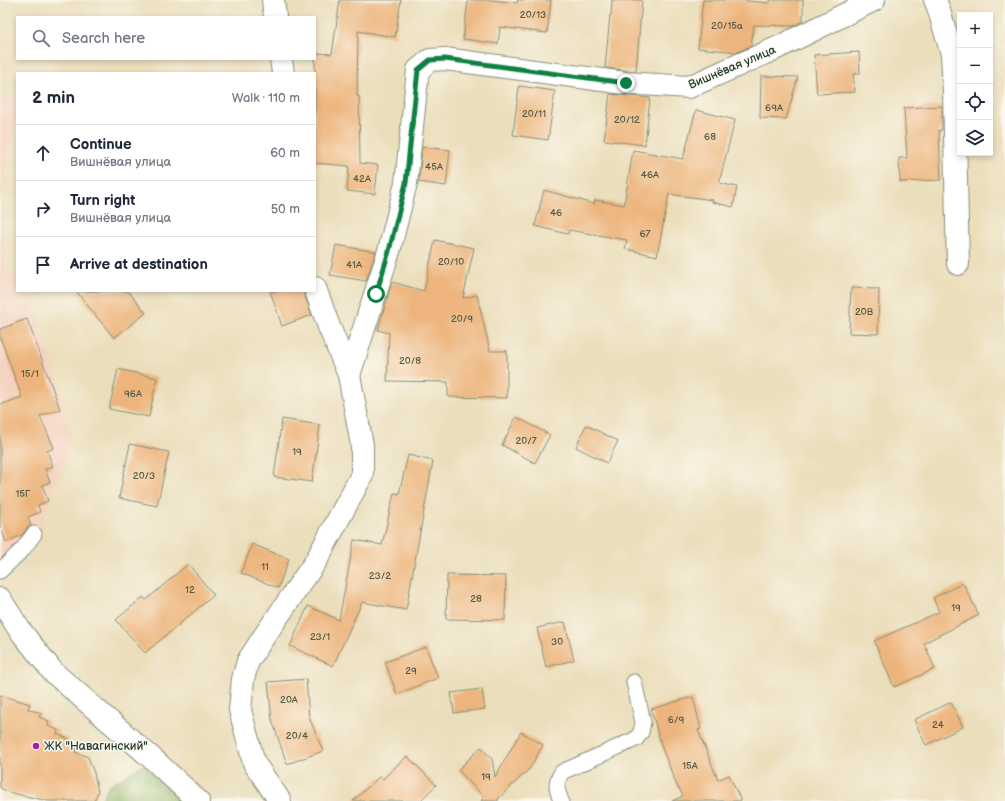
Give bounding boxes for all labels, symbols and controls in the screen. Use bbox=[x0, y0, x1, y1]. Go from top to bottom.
house number: 20/13 bbox=[520, 9, 546, 21]
map controls bbox=[957, 12, 993, 156]
button: + bbox=[957, 12, 993, 48]
search box bbox=[16, 16, 316, 60]
house number: 20/15а bbox=[711, 20, 743, 32]
icon: search bbox=[30, 27, 52, 49]
text: Search here bbox=[62, 29, 145, 48]
street label: Вишнёвая улица bbox=[686, 42, 778, 93]
button: − bbox=[957, 48, 993, 84]
route end bbox=[617, 74, 635, 92]
button: locate bbox=[957, 84, 993, 120]
text: 2 min bbox=[32, 88, 75, 108]
text: Walk · 110 m bbox=[232, 90, 300, 106]
house number: 69А bbox=[765, 102, 784, 114]
house number: 20/11 bbox=[522, 108, 546, 120]
house number: 20/12 bbox=[614, 114, 640, 126]
button: layers bbox=[957, 120, 993, 156]
house number: 68 bbox=[704, 131, 716, 143]
text: Continue bbox=[70, 135, 132, 154]
icon: ahead bbox=[32, 142, 54, 164]
text: 60 m bbox=[270, 145, 300, 161]
text: Вишнёвая улица bbox=[70, 154, 171, 170]
house number: 45А bbox=[425, 161, 444, 173]
house number: 46А bbox=[641, 169, 660, 181]
house number: 42А bbox=[353, 173, 372, 185]
text: Turn right bbox=[70, 191, 135, 210]
icon: right bbox=[32, 198, 54, 220]
text: 50 m bbox=[271, 201, 300, 217]
house number: 46 bbox=[550, 207, 562, 219]
text: Вишнёвая улица bbox=[70, 210, 171, 226]
house number: 67 bbox=[639, 228, 651, 240]
icon: arrive bbox=[32, 254, 54, 276]
text: Arrive at destination bbox=[70, 255, 208, 274]
house number: 20/10 bbox=[438, 256, 464, 268]
house number: 41А bbox=[346, 259, 363, 271]
route start bbox=[367, 285, 385, 303]
house number: 20В bbox=[855, 306, 874, 318]
house number: 20/9 bbox=[451, 313, 473, 325]
house number: 20/8 bbox=[399, 355, 421, 367]
house number: 15/1 bbox=[21, 368, 39, 380]
house number: 96А bbox=[124, 388, 143, 400]
house number: 20/7 bbox=[515, 435, 537, 447]
house number: 19 bbox=[292, 446, 302, 458]
house number: 20/3 bbox=[133, 470, 155, 482]
house number: 15Г bbox=[15, 488, 31, 500]
house number: 11 bbox=[261, 561, 269, 573]
house number: 23/2 bbox=[369, 570, 391, 582]
house number: 12 bbox=[185, 584, 195, 596]
house number: 28 bbox=[470, 593, 482, 605]
house number: 19 bbox=[951, 602, 961, 614]
house number: 23/1 bbox=[310, 631, 330, 643]
house number: 30 bbox=[551, 636, 563, 648]
house number: 29 bbox=[405, 665, 417, 677]
house number: 20А bbox=[280, 694, 299, 706]
house number: 6/9 bbox=[668, 714, 684, 726]
house number: 24 bbox=[932, 719, 944, 731]
house number: 20/4 bbox=[286, 730, 308, 742]
place label: ЖК "Навагинский" bbox=[44, 739, 148, 754]
marker: ЖК "Навагинский" bbox=[31, 741, 41, 751]
house number: 15А bbox=[682, 760, 699, 772]
house number: 19 bbox=[481, 771, 491, 783]

